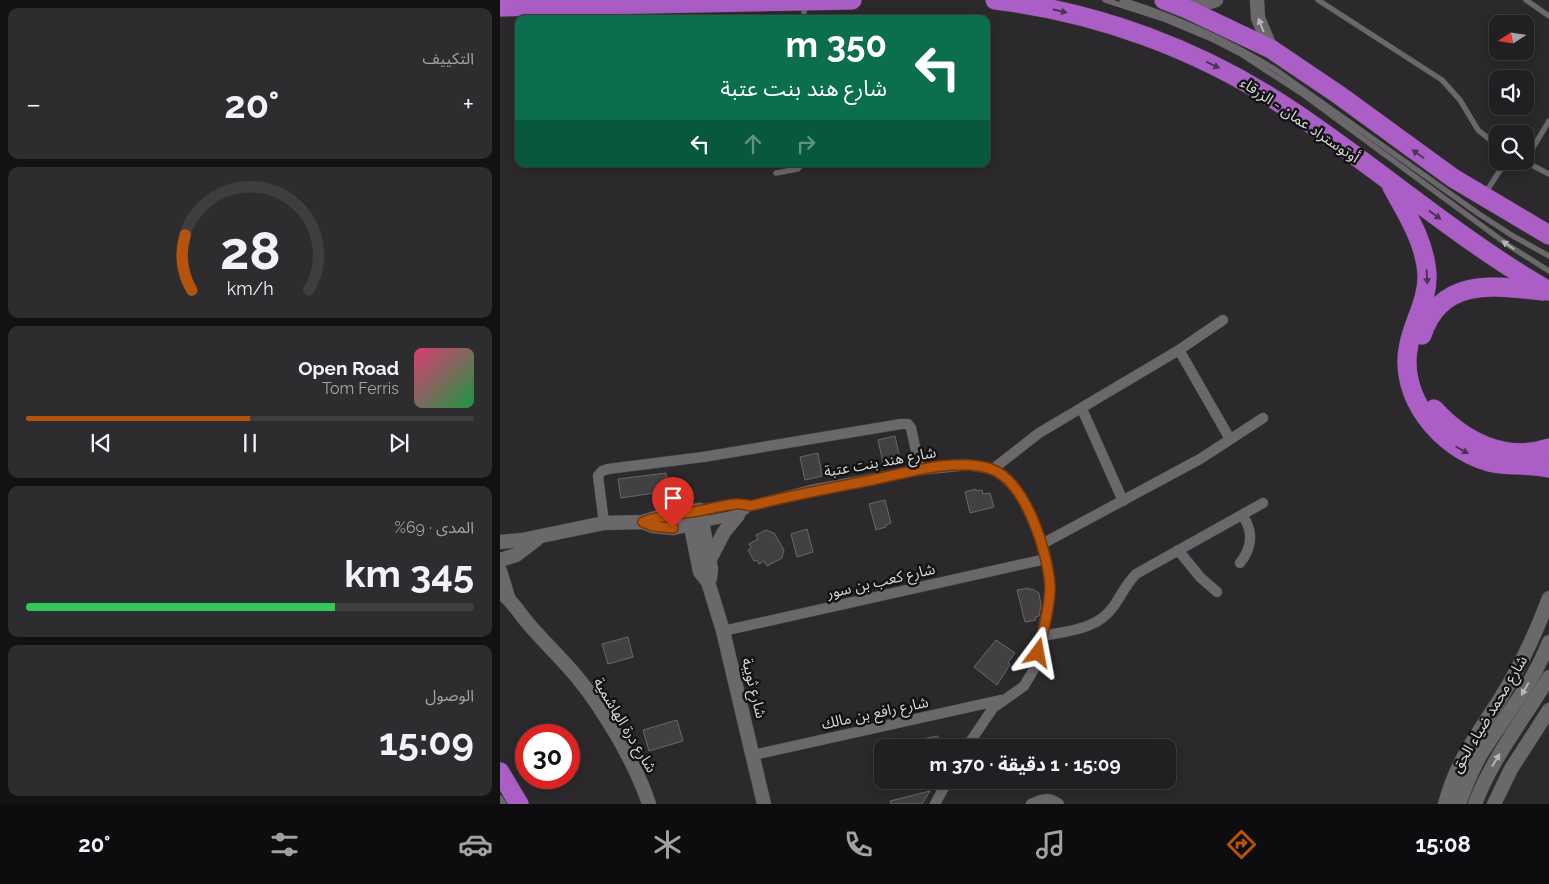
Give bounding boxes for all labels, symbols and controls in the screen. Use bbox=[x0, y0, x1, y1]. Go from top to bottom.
one-way arrow bbox=[1053, 8, 1068, 16]
north arrow bbox=[1489, 15, 1534, 60]
map controls bbox=[1489, 15, 1534, 170]
one-way arrow bbox=[1257, 17, 1265, 32]
text: 350 m bbox=[786, 24, 887, 65]
icon: left bbox=[905, 35, 970, 100]
text: التكييف bbox=[422, 49, 474, 68]
one-way arrow bbox=[1206, 61, 1220, 69]
button: sound bbox=[1489, 70, 1534, 115]
street label: أوتوستراد عمان - الزرقاء bbox=[1237, 73, 1363, 167]
text: شارع هند بنت عتبة bbox=[720, 75, 887, 101]
text: 20° bbox=[224, 82, 279, 127]
text: − bbox=[26, 88, 41, 121]
text: + bbox=[462, 88, 474, 121]
button: search bbox=[1489, 125, 1534, 170]
icon: left bbox=[686, 130, 714, 158]
icon: ahead bbox=[739, 130, 767, 158]
icon: right bbox=[792, 130, 820, 158]
one-way arrow bbox=[1412, 149, 1425, 159]
one-way arrow bbox=[1428, 209, 1441, 219]
text: 28 bbox=[220, 220, 280, 281]
one-way arrow bbox=[1501, 240, 1515, 250]
one-way arrow bbox=[1423, 269, 1431, 285]
text: km/h bbox=[226, 278, 274, 299]
text: Open Road bbox=[298, 357, 399, 379]
text: Tom Ferris bbox=[322, 379, 399, 398]
icon: previous bbox=[87, 429, 115, 457]
icon: pause bbox=[236, 429, 264, 457]
icon: next bbox=[385, 429, 413, 457]
street label: شارع هند بنت عتبة bbox=[822, 443, 938, 484]
one-way arrow bbox=[1455, 446, 1470, 454]
pin bbox=[652, 477, 694, 528]
icon: arrive bbox=[659, 484, 687, 512]
text: المدى · 69% bbox=[394, 518, 474, 537]
text: 345 km bbox=[344, 551, 474, 596]
street label: شارع كعب بن سور bbox=[824, 560, 938, 605]
position arrow bbox=[1011, 626, 1063, 678]
street label: شارع محمد ضياء الحق bbox=[1447, 652, 1534, 777]
street label: شارع ثويبة bbox=[735, 656, 770, 721]
street label: شارع درة الهاشمية bbox=[587, 674, 661, 778]
one-way arrow bbox=[1521, 682, 1530, 695]
text: الوصول bbox=[425, 686, 474, 705]
street label: شارع رافع بن مالك bbox=[820, 693, 931, 736]
text: 15:09 bbox=[379, 719, 474, 764]
speed limit sign: 30 bbox=[515, 724, 580, 789]
text: 15:09 · 1 دقيقة · 370 m bbox=[929, 753, 1121, 775]
one-way arrow bbox=[1492, 754, 1501, 767]
icon: filters bbox=[267, 827, 302, 862]
icon: car bbox=[458, 827, 493, 862]
icon: climate bbox=[650, 827, 685, 862]
icon: phone bbox=[841, 827, 876, 862]
icon: music bbox=[1033, 827, 1068, 862]
icon: directions bbox=[1224, 827, 1259, 862]
text: 20° bbox=[78, 831, 110, 857]
text: 15:08 bbox=[1415, 831, 1471, 857]

